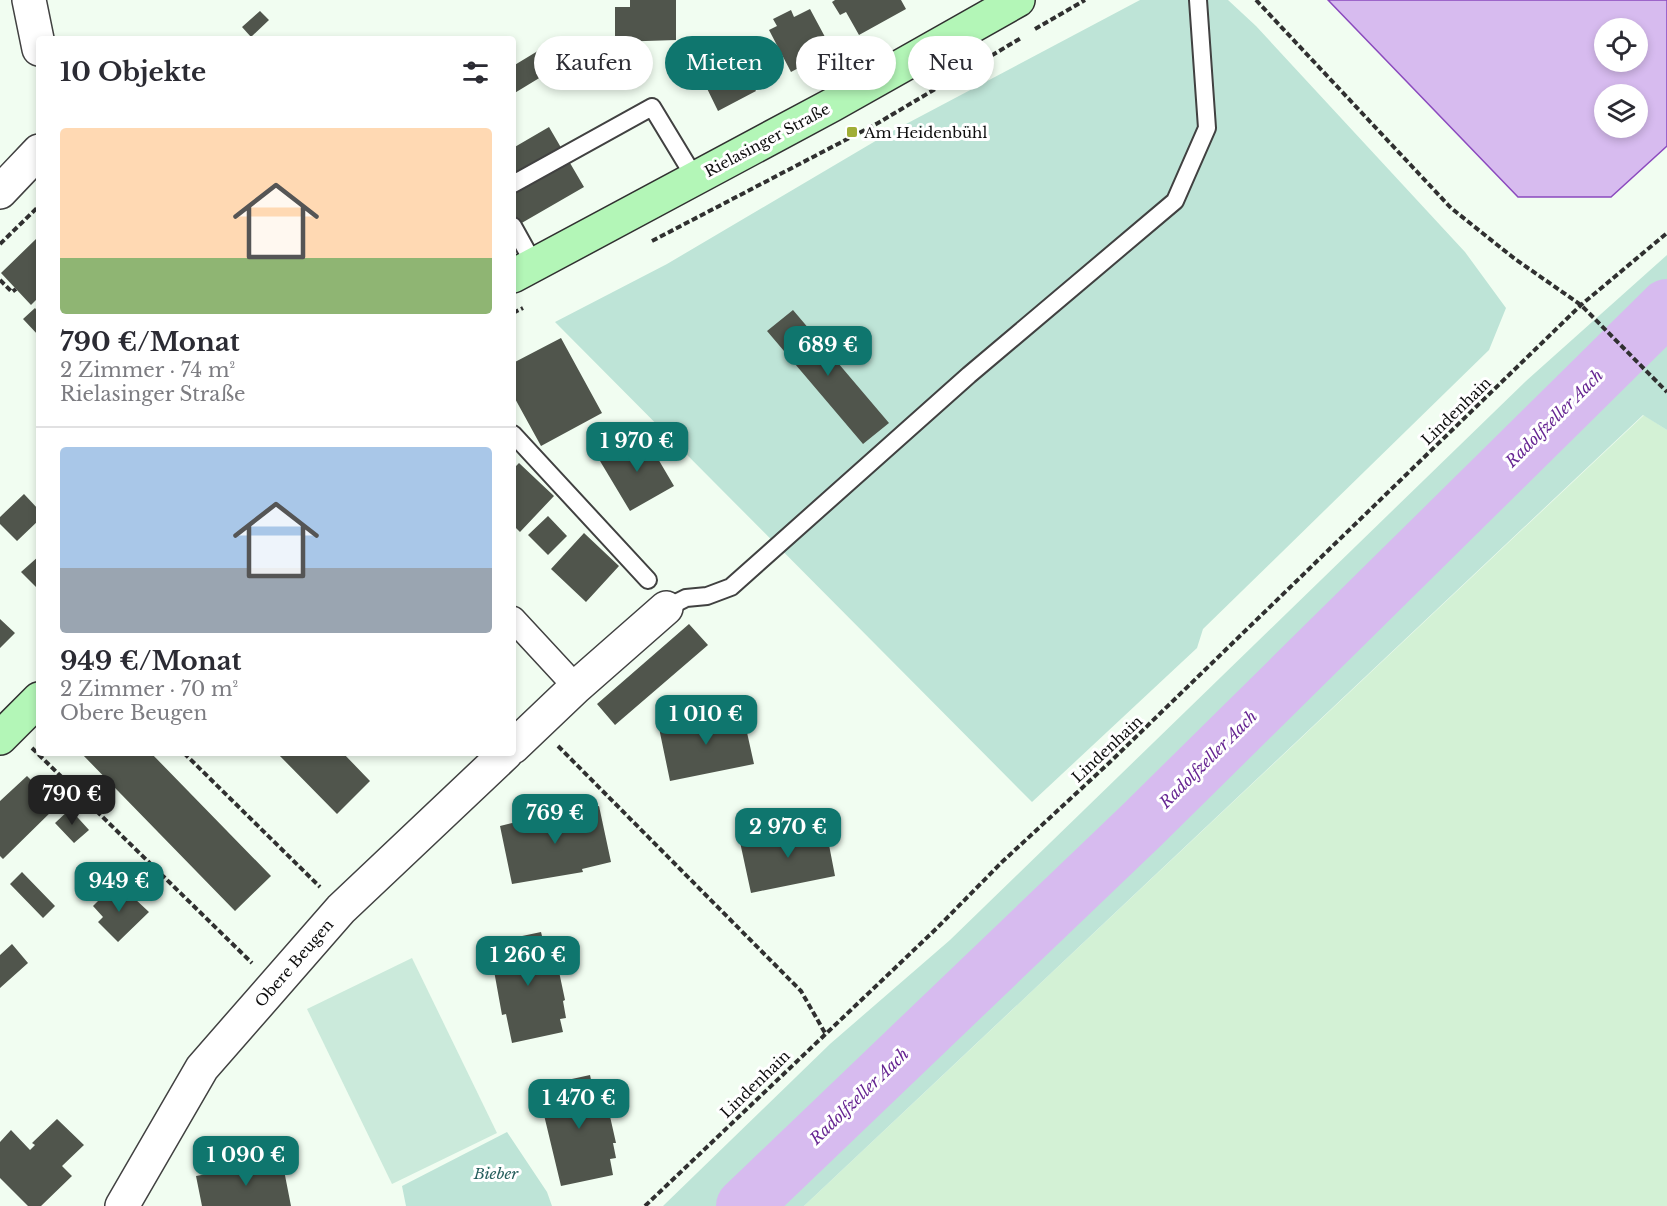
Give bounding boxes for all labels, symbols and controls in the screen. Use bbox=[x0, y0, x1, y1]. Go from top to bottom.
map controls bbox=[1594, 18, 1648, 138]
button: locate bbox=[1594, 18, 1648, 72]
chip: Kaufen bbox=[534, 36, 653, 90]
chip: Mieten bbox=[665, 36, 784, 90]
chip: Filter bbox=[796, 36, 896, 90]
chip: Neu bbox=[908, 36, 994, 90]
text: 10 Objekte bbox=[60, 56, 206, 88]
icon: filters bbox=[459, 56, 492, 89]
button: layers bbox=[1594, 84, 1648, 138]
street label: Rielasinger Straße bbox=[701, 99, 833, 181]
place label: Am Heidenbühl bbox=[863, 123, 987, 142]
marker: Am Heidenbühl bbox=[845, 125, 859, 139]
icon: home bbox=[222, 167, 330, 275]
text: 790 €/Monat bbox=[60, 326, 240, 358]
pin: 689 € bbox=[786, 326, 870, 377]
text: 689 € bbox=[798, 333, 858, 357]
text: 2 Zimmer · 74 m² bbox=[60, 358, 235, 382]
water label: Radolfzeller Aach bbox=[1500, 365, 1607, 472]
street label: Lindenhain bbox=[1417, 373, 1495, 449]
text: Rielasinger Straße bbox=[60, 382, 246, 406]
pin: 1 970 € bbox=[582, 422, 692, 473]
text: 1 970 € bbox=[600, 429, 674, 453]
icon: home bbox=[222, 486, 330, 594]
text: 949 €/Monat bbox=[60, 645, 242, 677]
text: 2 Zimmer · 70 m² bbox=[60, 677, 238, 701]
pin: 1 010 € bbox=[651, 695, 761, 746]
text: Obere Beugen bbox=[60, 701, 207, 725]
text: 1 010 € bbox=[669, 702, 743, 726]
water label: Radolfzeller Aach bbox=[1154, 706, 1261, 813]
street label: Lindenhain bbox=[1068, 712, 1146, 786]
pin: 790 € bbox=[30, 775, 114, 826]
text: 790 € bbox=[42, 782, 102, 806]
pin: 769 € bbox=[513, 794, 597, 845]
text: 769 € bbox=[526, 801, 584, 825]
pin: 2 970 € bbox=[733, 808, 843, 859]
text: 2 970 € bbox=[749, 815, 827, 839]
pin: 949 € bbox=[77, 862, 161, 913]
text: 949 € bbox=[89, 869, 149, 893]
street label: Obere Beugen bbox=[251, 915, 337, 1011]
pin: 1 260 € bbox=[473, 936, 583, 987]
text: 1 260 € bbox=[490, 943, 566, 967]
water label: Radolfzeller Aach bbox=[805, 1044, 913, 1149]
street label: Lindenhain bbox=[716, 1046, 794, 1122]
pin: 1 470 € bbox=[524, 1079, 634, 1130]
text: 1 470 € bbox=[542, 1086, 616, 1110]
pin: 1 090 € bbox=[191, 1136, 301, 1187]
text: 1 090 € bbox=[207, 1143, 285, 1167]
park label: Bieber bbox=[473, 1164, 519, 1183]

